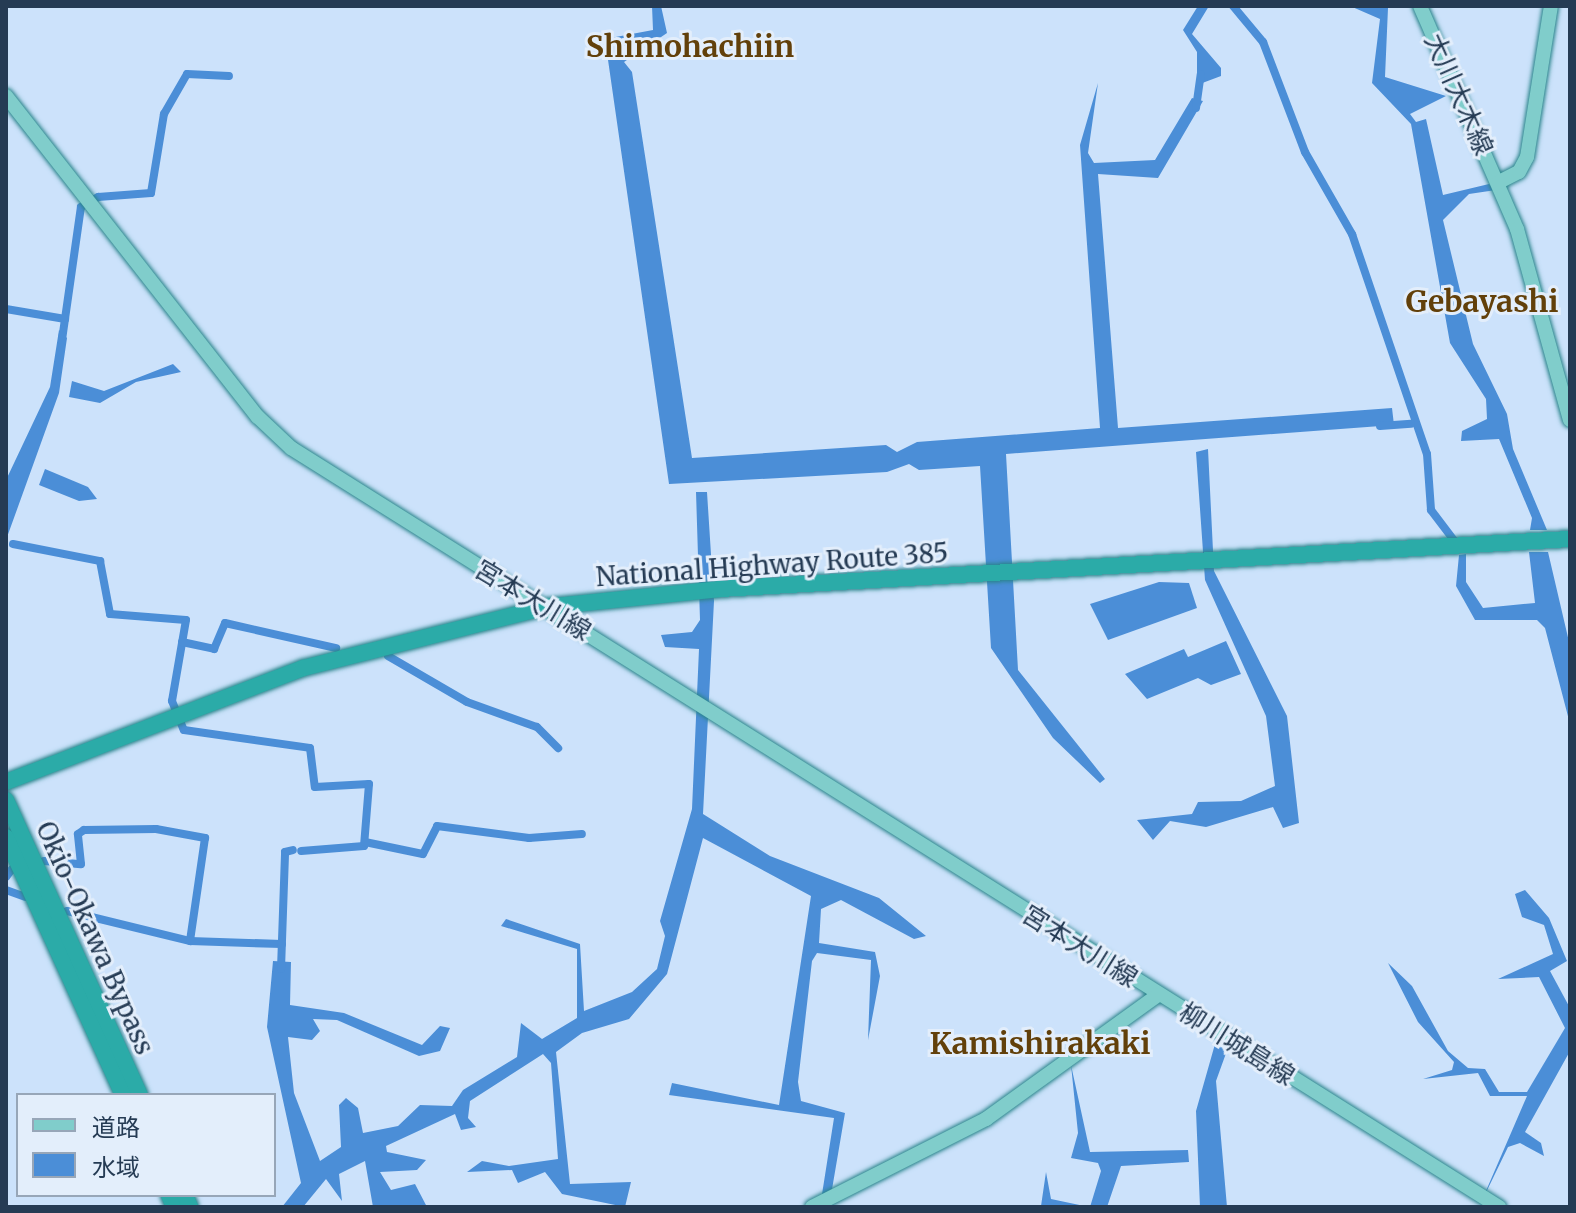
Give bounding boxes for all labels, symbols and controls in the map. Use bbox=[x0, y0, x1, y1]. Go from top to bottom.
district label: Shimohachiin bbox=[586, 28, 794, 64]
street label: 大川大木線 bbox=[1418, 28, 1500, 160]
district label: Gebayashi bbox=[1405, 283, 1559, 319]
street label: National Highway Route 385 bbox=[595, 537, 949, 593]
street label: 宮本大川線 bbox=[469, 553, 597, 647]
street label: Okio-Okawa Bypass bbox=[30, 817, 160, 1059]
street label: 宮本大川線 bbox=[1017, 898, 1143, 994]
street label: 柳川城島線 bbox=[1174, 996, 1300, 1092]
district label: Kamishirakaki bbox=[929, 1025, 1151, 1061]
legend bbox=[16, 1093, 276, 1197]
text: 道路 bbox=[92, 1112, 140, 1143]
text: 水域 bbox=[92, 1152, 140, 1183]

